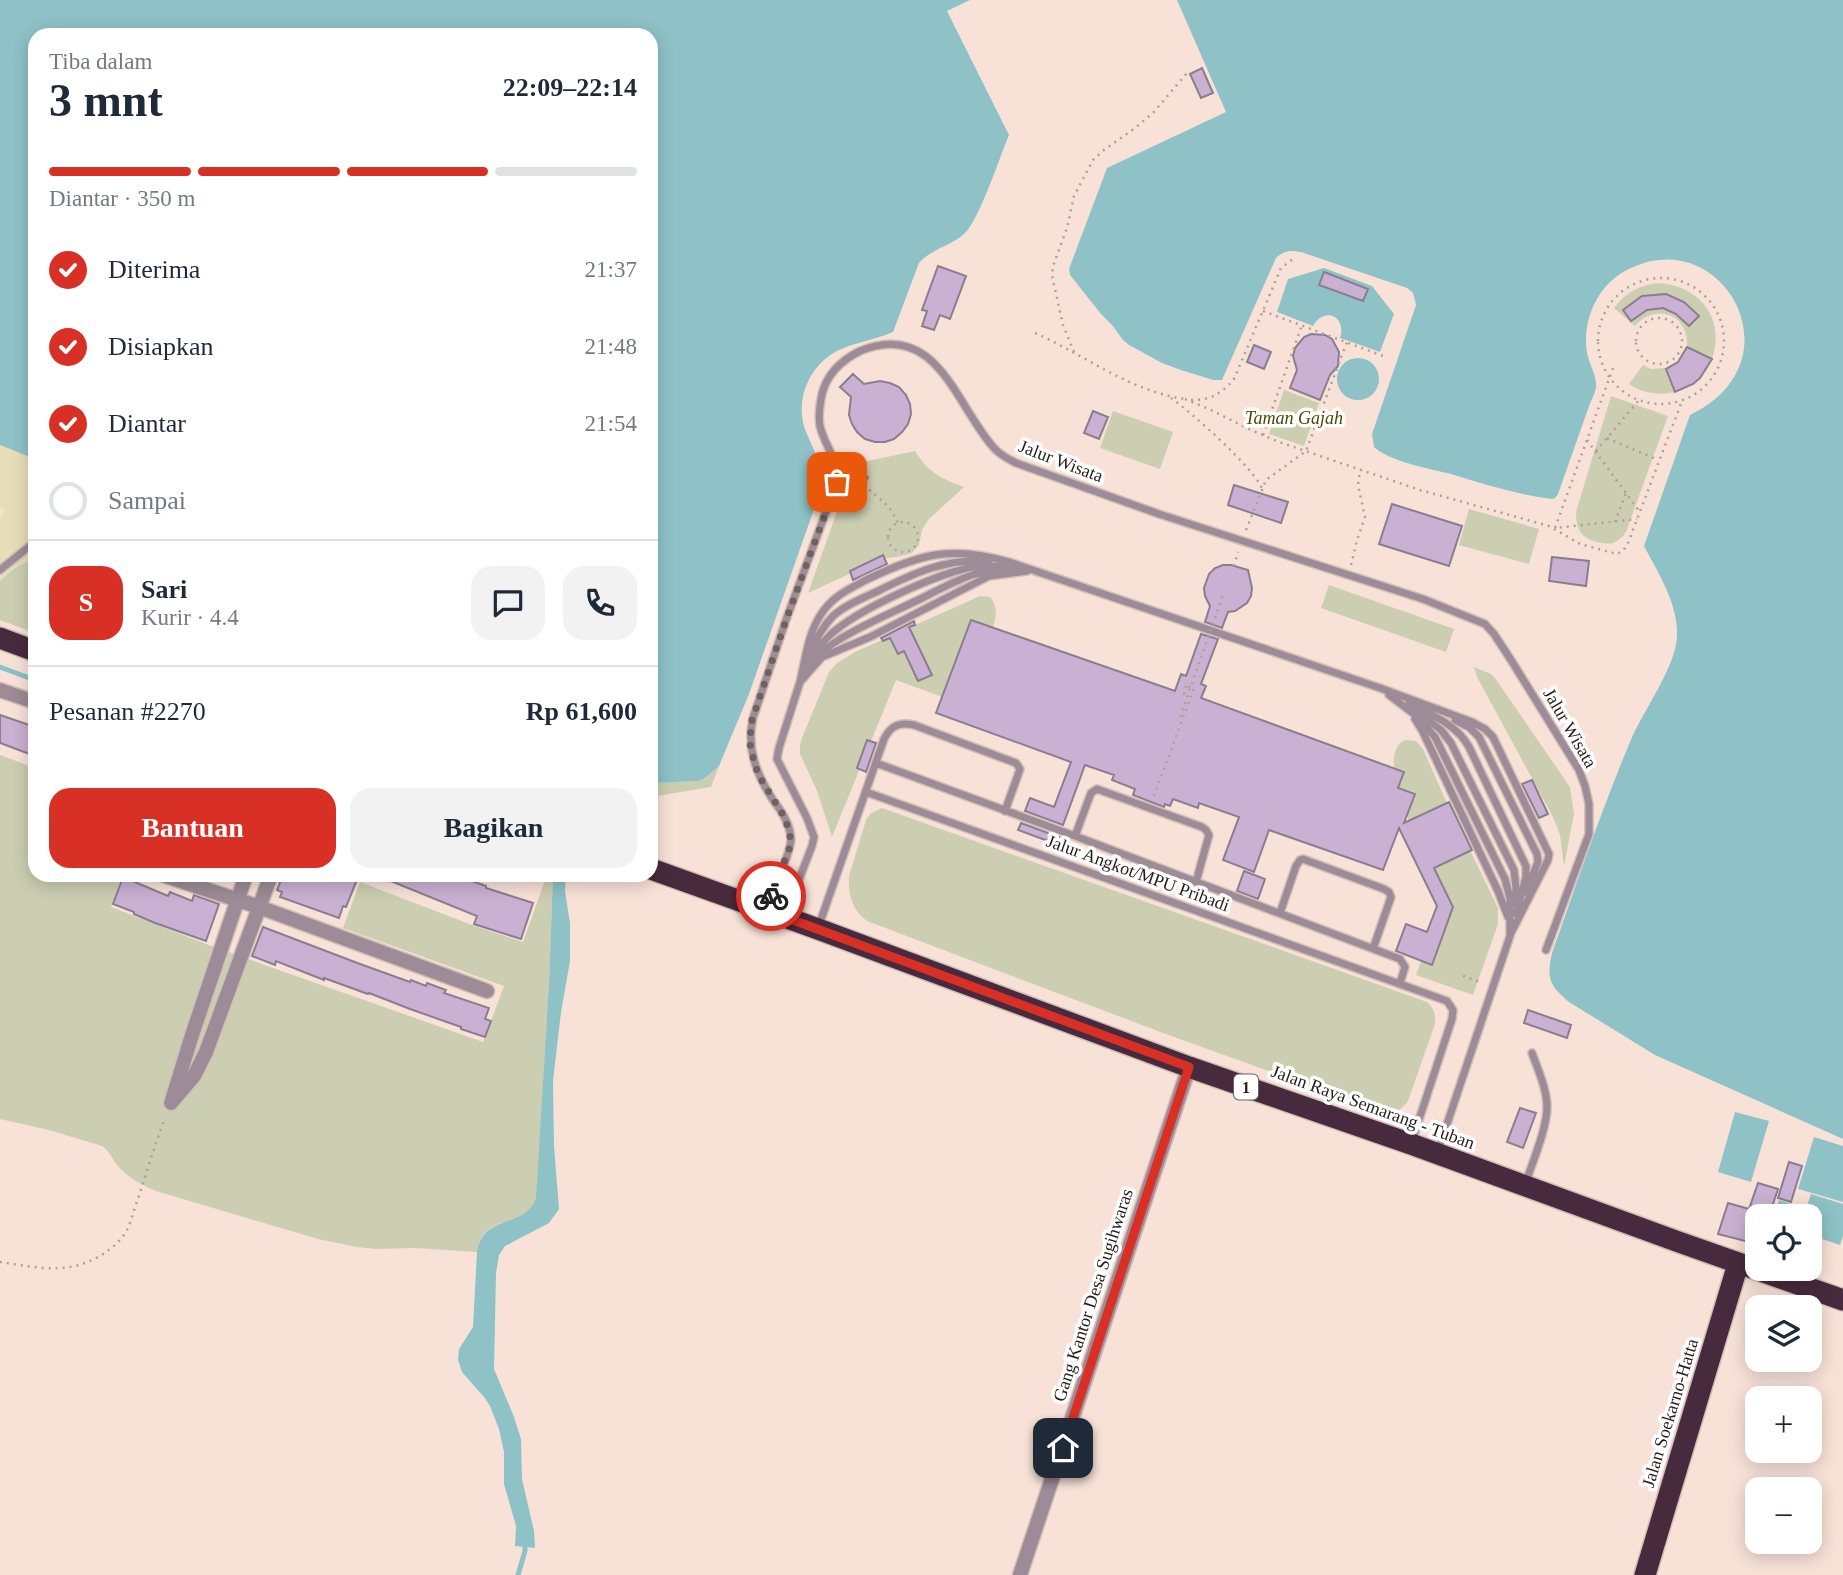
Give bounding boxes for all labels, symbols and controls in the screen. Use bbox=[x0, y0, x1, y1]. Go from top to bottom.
text: Tiba dalam bbox=[49, 49, 152, 74]
text: 22:09–22:14 bbox=[503, 73, 637, 102]
text: 3 mnt bbox=[49, 75, 163, 126]
text: Diantar · 350 m bbox=[49, 186, 195, 211]
icon: check bbox=[49, 251, 87, 289]
text: Diterima bbox=[108, 255, 200, 284]
text: 21:37 bbox=[585, 257, 637, 282]
icon: check bbox=[49, 328, 87, 366]
text: Disiapkan bbox=[108, 332, 213, 361]
text: 21:48 bbox=[585, 334, 637, 359]
icon: check bbox=[49, 405, 87, 443]
park label: Taman Gajah bbox=[1245, 408, 1343, 428]
text: Diantar bbox=[108, 409, 186, 438]
text: 21:54 bbox=[585, 411, 637, 436]
street label: Jalur Wisata bbox=[1016, 436, 1106, 486]
pin bbox=[807, 452, 867, 512]
icon: bag bbox=[818, 463, 856, 501]
text: Sampai bbox=[108, 486, 186, 515]
button: chat bbox=[471, 566, 545, 640]
button: phone bbox=[563, 566, 637, 640]
text: Sari bbox=[141, 575, 187, 604]
text: S bbox=[79, 588, 93, 617]
text: Kurir · 4.4 bbox=[141, 605, 239, 630]
street label: Jalur Wisata bbox=[1539, 685, 1601, 771]
text: Pesanan #2270 bbox=[49, 697, 206, 726]
text: Rp 61,600 bbox=[526, 697, 637, 726]
button: Bantuan bbox=[49, 788, 336, 868]
button: Bagikan bbox=[350, 788, 637, 868]
street label: Jalur Angkot/MPU Pribadi bbox=[1044, 831, 1232, 915]
courier bbox=[736, 861, 806, 931]
icon: bike bbox=[752, 877, 790, 915]
street label: Jalan Raya Semarang - Tuban bbox=[1269, 1061, 1477, 1153]
road number: 1 bbox=[1234, 1074, 1258, 1100]
street label: Gang Kantor Desa Sugihwaras bbox=[1049, 1186, 1137, 1404]
map controls bbox=[1745, 1204, 1822, 1554]
button: locate bbox=[1745, 1204, 1822, 1281]
button: layers bbox=[1745, 1295, 1822, 1372]
street label: Jalan Soekarno-Hatta bbox=[1638, 1336, 1702, 1490]
button: + bbox=[1745, 1386, 1822, 1463]
pin bbox=[1033, 1418, 1093, 1478]
icon: home bbox=[1044, 1429, 1082, 1467]
button: − bbox=[1745, 1477, 1822, 1554]

